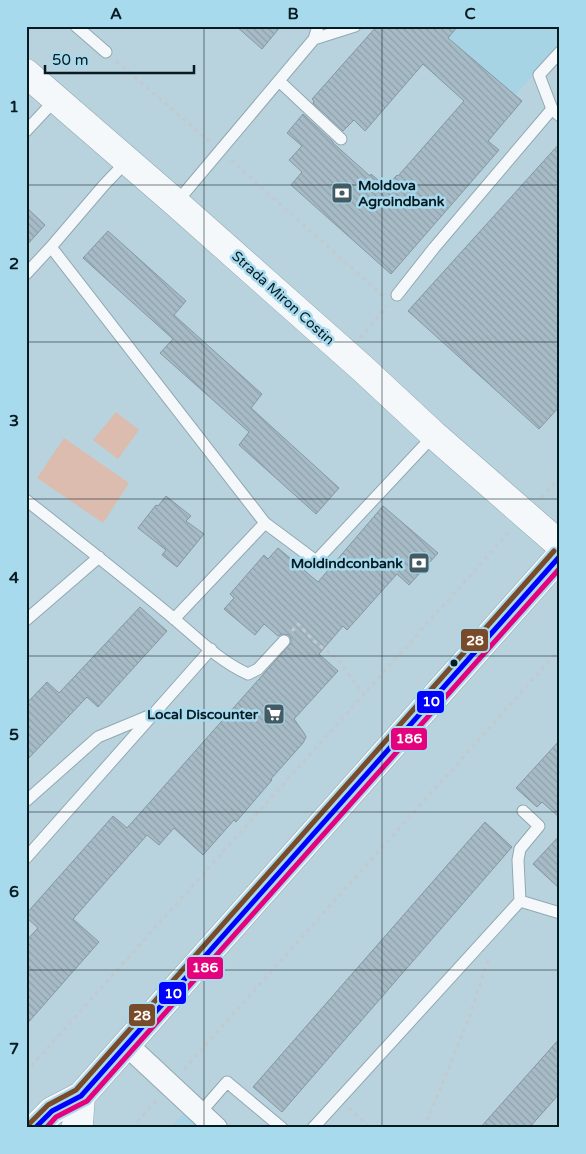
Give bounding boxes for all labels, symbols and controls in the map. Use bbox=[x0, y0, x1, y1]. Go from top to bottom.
text: A bbox=[110, 4, 122, 24]
text: B bbox=[287, 4, 299, 24]
text: C bbox=[464, 4, 476, 24]
scale bar bbox=[45, 42, 194, 74]
text: 50 m bbox=[52, 51, 89, 69]
text: 1 bbox=[9, 97, 19, 117]
place label: Moldova Agroindbank bbox=[358, 177, 445, 210]
bank icon: Moldova Agroindbank bbox=[330, 181, 354, 205]
street label: Strada Miron Costin bbox=[228, 248, 338, 348]
text: 2 bbox=[9, 254, 19, 274]
text: 3 bbox=[9, 411, 19, 431]
bank icon: Moldindconbank bbox=[407, 551, 431, 575]
place label: Moldindconbank bbox=[291, 555, 403, 572]
text: 4 bbox=[9, 568, 19, 588]
line badge: 28 bbox=[460, 628, 489, 652]
text: 28 bbox=[466, 632, 484, 649]
unlabelled marker bbox=[449, 658, 459, 668]
line badge: 10 bbox=[416, 690, 445, 714]
text: 10 bbox=[422, 693, 440, 710]
supermarket icon: Local Discounter bbox=[262, 702, 286, 726]
place label: Local Discounter bbox=[147, 706, 259, 723]
text: 5 bbox=[9, 725, 19, 745]
line badge: 186 bbox=[390, 727, 428, 751]
text: 186 bbox=[396, 730, 422, 747]
text: 6 bbox=[9, 882, 19, 902]
line badge: 186 bbox=[186, 956, 224, 980]
text: 186 bbox=[192, 959, 218, 976]
line badge: 10 bbox=[158, 981, 187, 1005]
text: 10 bbox=[164, 985, 182, 1002]
line badge: 28 bbox=[128, 1003, 156, 1027]
text: 28 bbox=[133, 1007, 151, 1024]
text: 7 bbox=[9, 1039, 19, 1059]

